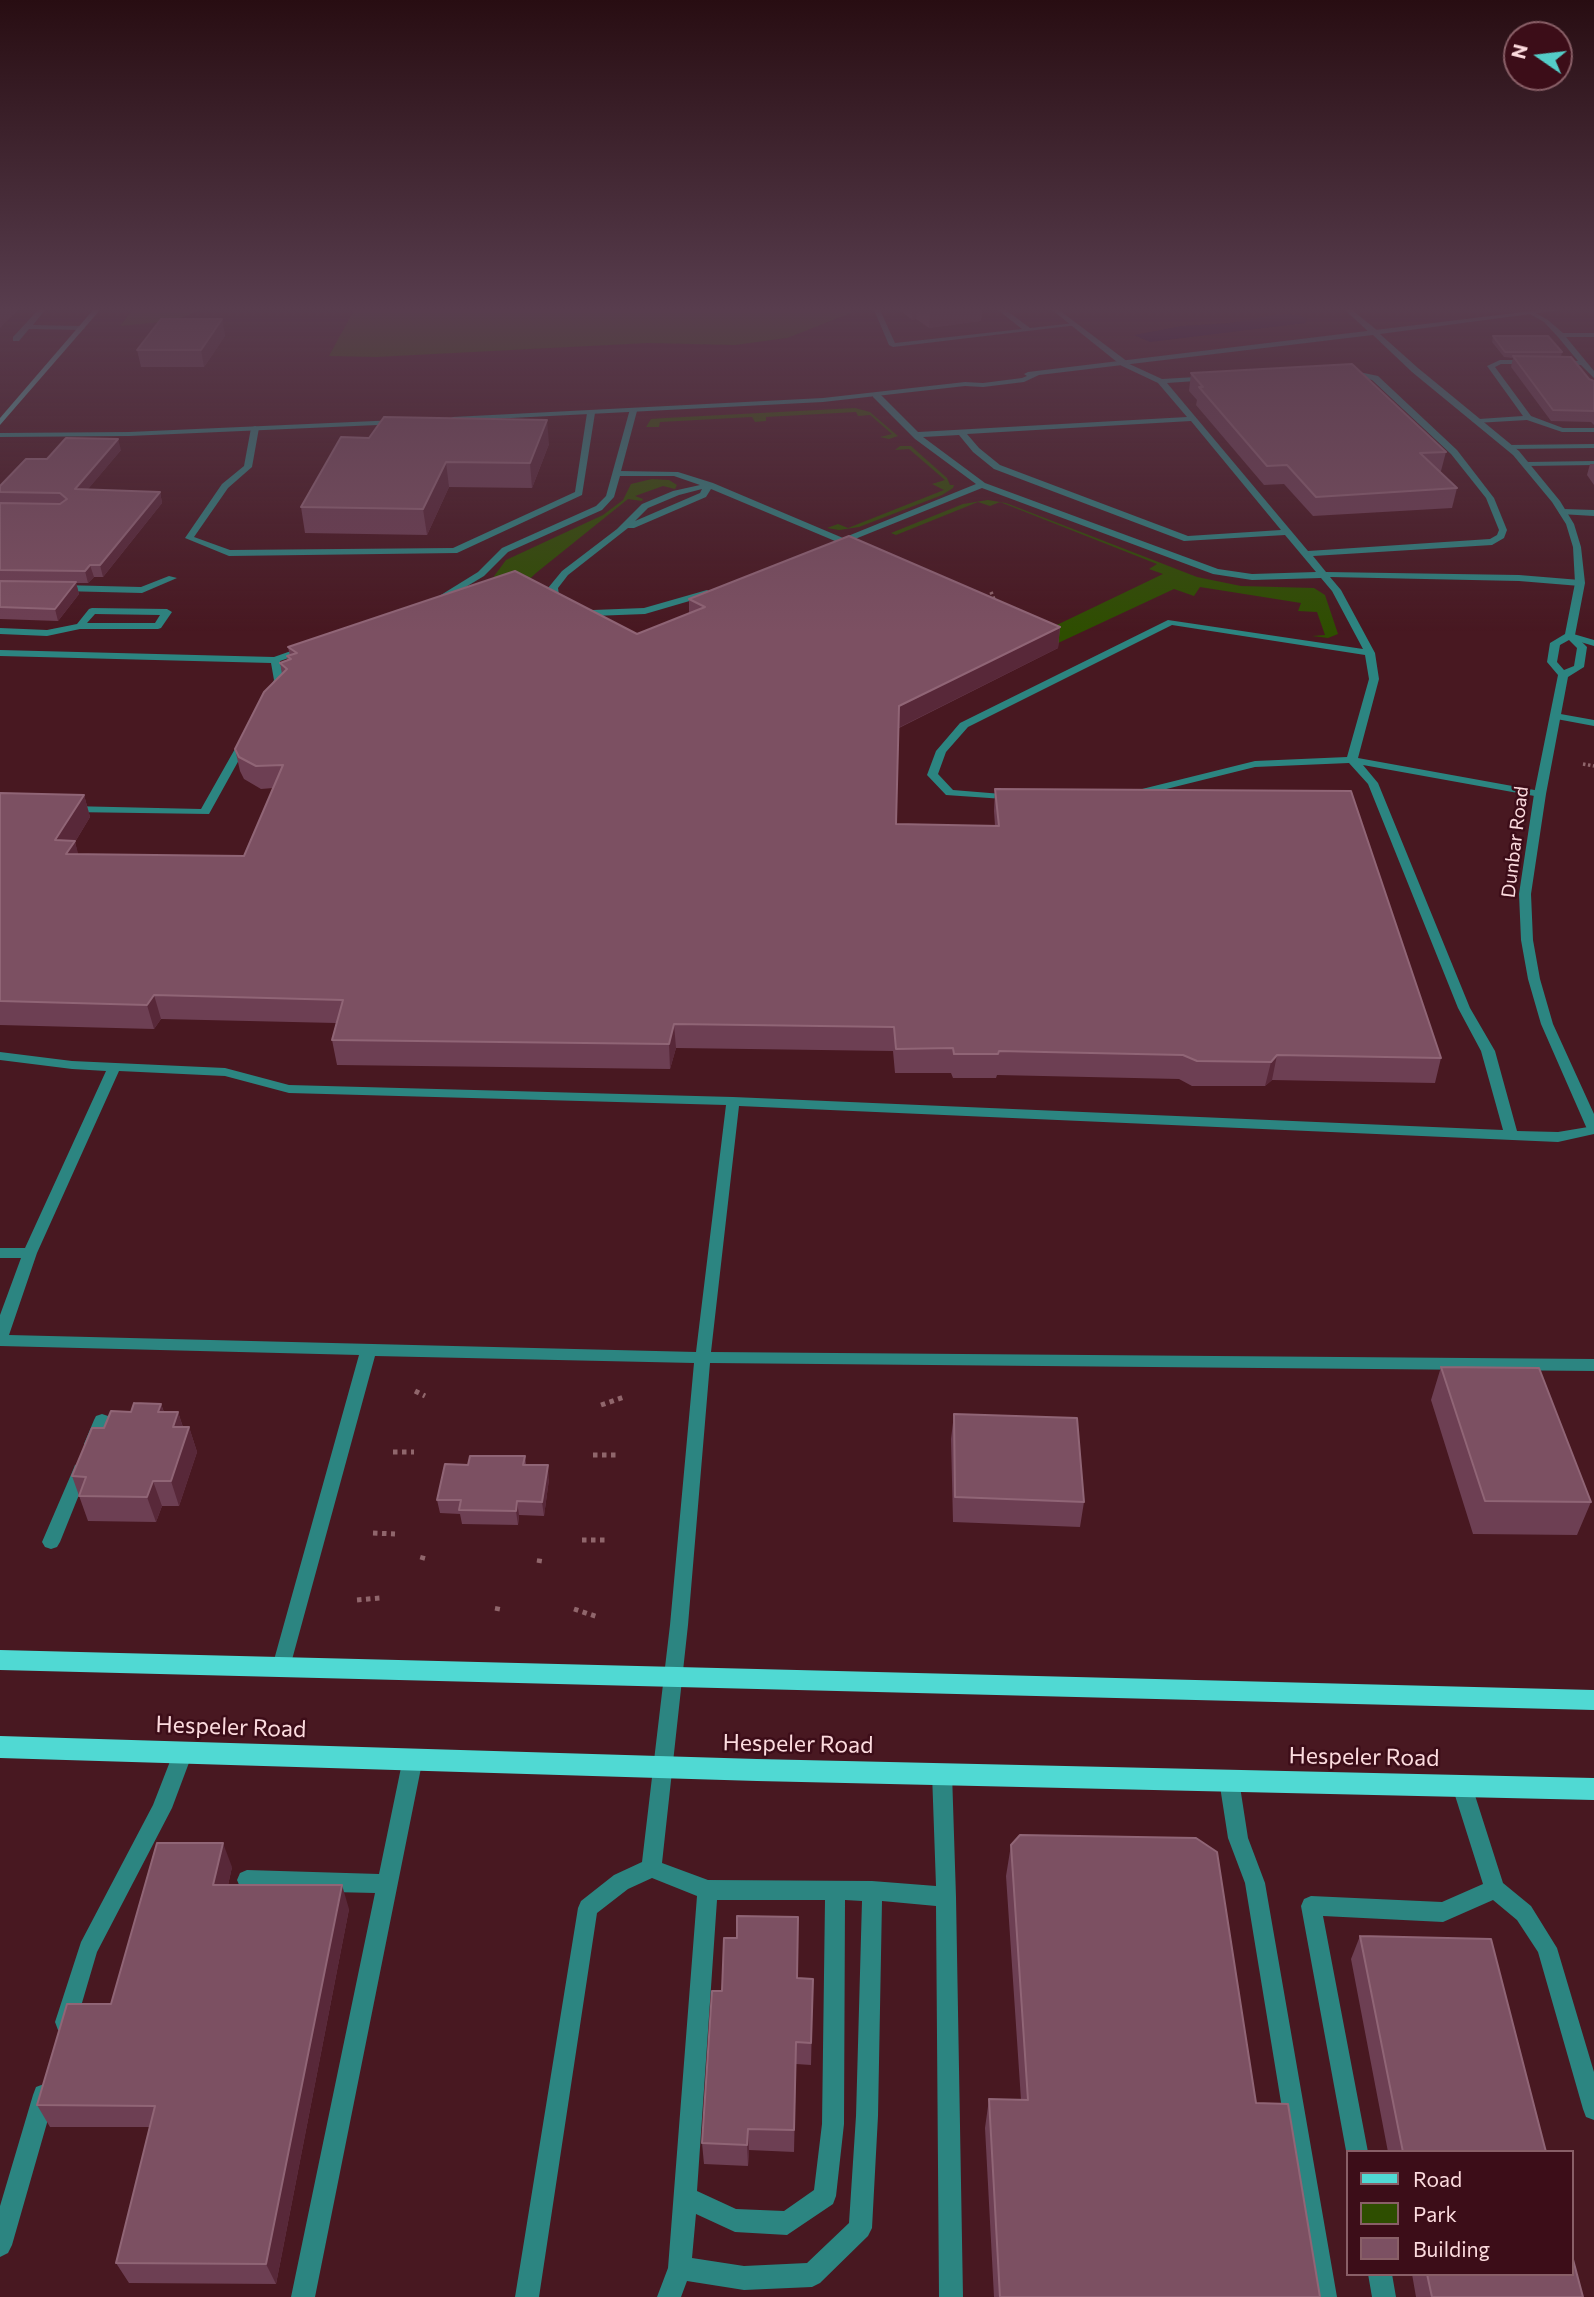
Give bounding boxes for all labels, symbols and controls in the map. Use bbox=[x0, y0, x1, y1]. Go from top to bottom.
north arrow bbox=[1503, 21, 1573, 91]
text: N bbox=[1506, 42, 1532, 61]
street label: Dunbar Road bbox=[1497, 785, 1533, 899]
street label: Hespeler Road bbox=[155, 1711, 307, 1743]
street label: Hespeler Road bbox=[722, 1729, 874, 1759]
street label: Hespeler Road bbox=[1288, 1742, 1440, 1772]
legend bbox=[1346, 2150, 1573, 2276]
text: Road bbox=[1413, 2166, 1462, 2191]
text: Park bbox=[1413, 2201, 1457, 2226]
text: Building bbox=[1413, 2236, 1490, 2261]

